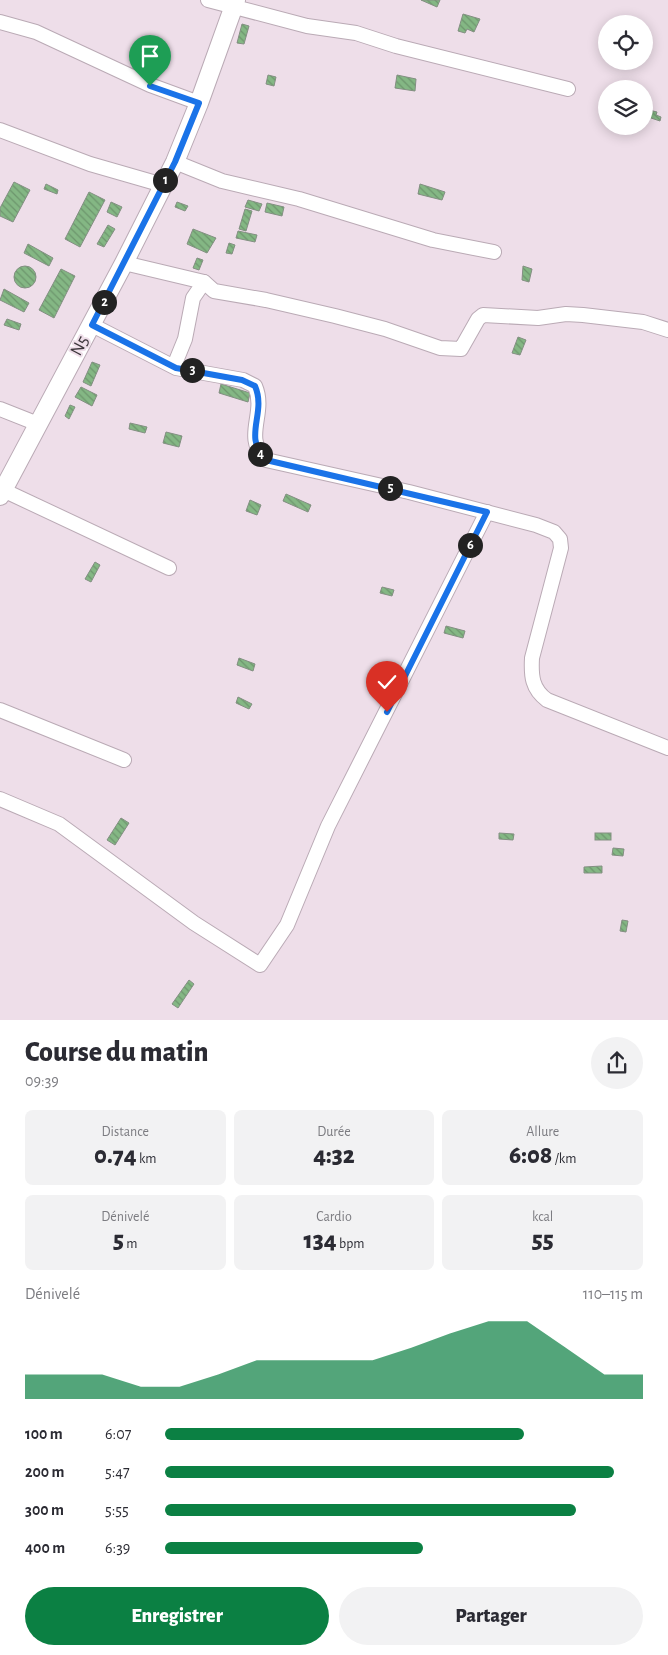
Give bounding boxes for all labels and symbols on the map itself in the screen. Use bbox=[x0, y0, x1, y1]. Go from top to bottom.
pin bbox=[129, 35, 171, 86]
pin: 1 bbox=[152, 168, 178, 192]
pin: 2 bbox=[92, 290, 116, 314]
street label: N5 bbox=[67, 333, 93, 359]
pin: 3 bbox=[180, 358, 204, 382]
pin: 4 bbox=[248, 442, 272, 466]
pin: 5 bbox=[378, 476, 402, 500]
pin: 6 bbox=[458, 532, 482, 558]
pin bbox=[366, 661, 408, 712]

